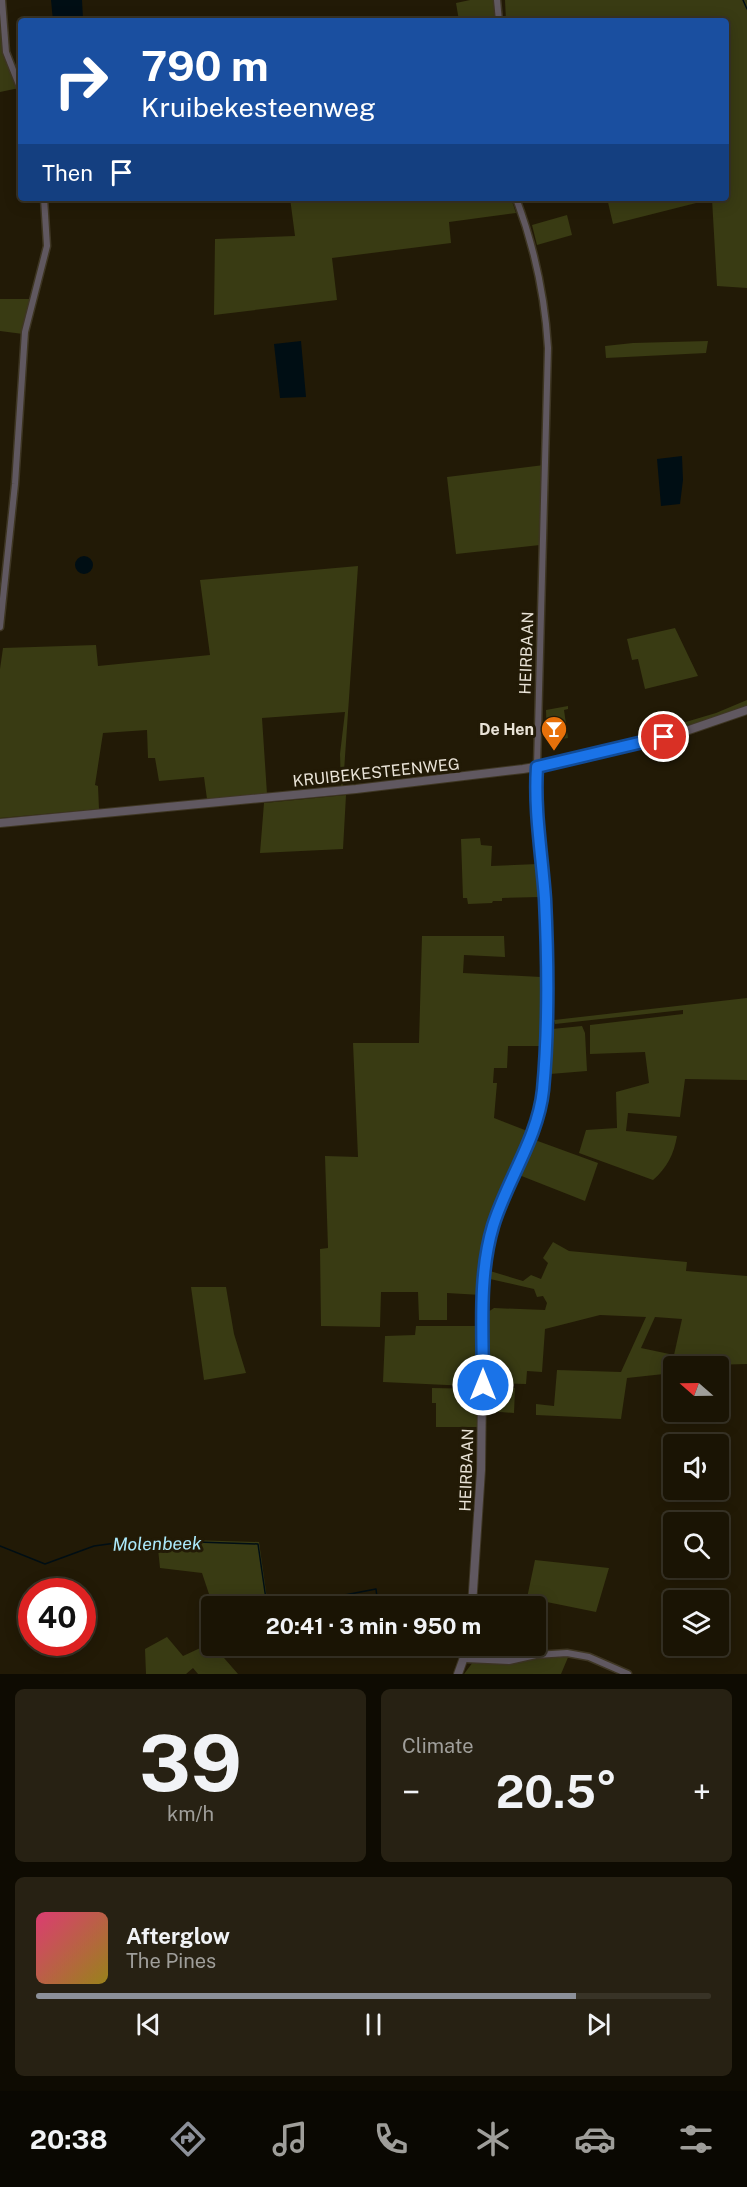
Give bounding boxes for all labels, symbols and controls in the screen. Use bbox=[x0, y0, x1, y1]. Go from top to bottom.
text: 790 m bbox=[141, 41, 269, 90]
icon: right bbox=[42, 42, 120, 120]
text: Kruibekesteenweg bbox=[141, 91, 376, 123]
icon: arrive bbox=[105, 156, 138, 189]
text: Then bbox=[42, 160, 93, 186]
street label: HEIRBAAN bbox=[516, 611, 537, 695]
pin bbox=[638, 711, 689, 762]
bar icon: De Hen bbox=[539, 714, 569, 752]
place label: De Hen bbox=[479, 720, 534, 739]
icon: arrive bbox=[647, 720, 680, 753]
street label: KRUIBEKESTEENWEG bbox=[292, 754, 461, 791]
position arrow bbox=[451, 1353, 515, 1417]
north arrow bbox=[663, 1356, 729, 1422]
map controls bbox=[663, 1356, 729, 1656]
street label: HEIRBAAN bbox=[456, 1428, 477, 1512]
button: sound bbox=[663, 1434, 729, 1500]
button: search bbox=[663, 1512, 729, 1578]
water label: Molenbeek bbox=[112, 1532, 202, 1555]
speed limit sign: 40 bbox=[18, 1578, 96, 1656]
button: layers bbox=[663, 1590, 729, 1656]
text: 20:41 · 3 min · 950 m bbox=[266, 1613, 481, 1639]
text: 39 bbox=[139, 1717, 242, 1809]
text: Climate bbox=[402, 1734, 474, 1758]
text: 20.5° bbox=[496, 1765, 617, 1818]
text: − bbox=[402, 1773, 420, 1811]
text: + bbox=[693, 1773, 711, 1811]
text: km/h bbox=[167, 1802, 214, 1826]
text: Afterglow bbox=[126, 1923, 230, 1949]
text: The Pines bbox=[126, 1949, 216, 1973]
icon: previous bbox=[132, 2008, 165, 2041]
icon: pause bbox=[357, 2008, 390, 2041]
icon: next bbox=[582, 2008, 615, 2041]
icon: directions bbox=[167, 2118, 209, 2160]
icon: music bbox=[269, 2118, 311, 2160]
icon: phone bbox=[370, 2118, 412, 2160]
icon: climate bbox=[472, 2118, 514, 2160]
icon: car bbox=[574, 2118, 616, 2160]
icon: filters bbox=[675, 2118, 717, 2160]
text: 20:38 bbox=[30, 2123, 108, 2155]

